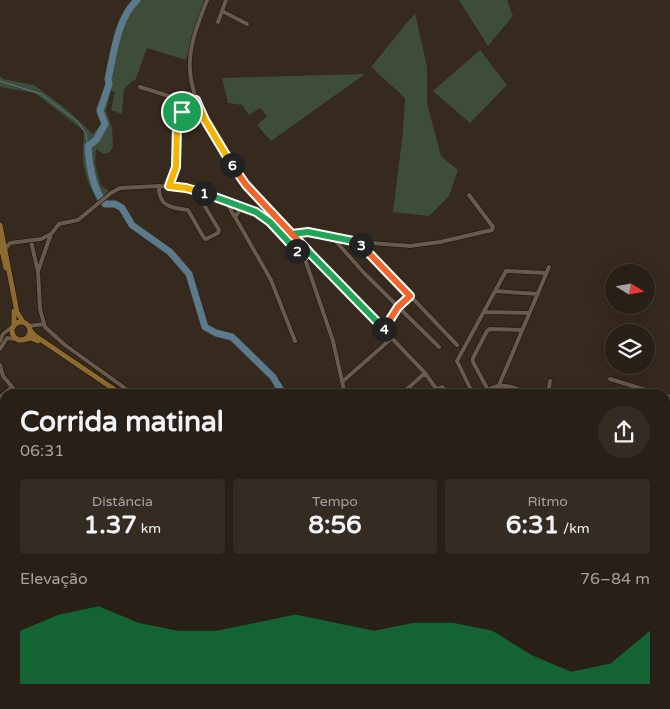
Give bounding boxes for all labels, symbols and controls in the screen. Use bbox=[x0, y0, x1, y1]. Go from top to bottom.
pin bbox=[161, 91, 203, 133]
icon: arrive bbox=[168, 98, 196, 126]
pin: 6 bbox=[220, 152, 244, 178]
text: 6 bbox=[228, 157, 237, 174]
pin: 1 bbox=[192, 180, 216, 206]
text: 1 bbox=[200, 185, 209, 202]
pin: 3 bbox=[348, 232, 374, 258]
text: 3 bbox=[357, 237, 366, 254]
pin: 2 bbox=[284, 238, 310, 264]
text: 2 bbox=[293, 243, 302, 260]
north arrow bbox=[605, 264, 655, 314]
map controls bbox=[605, 264, 655, 374]
pin: 4 bbox=[372, 316, 396, 342]
text: 4 bbox=[380, 321, 389, 338]
button: layers bbox=[605, 324, 655, 374]
text: Corrida matinal bbox=[20, 405, 224, 439]
button: share bbox=[598, 406, 650, 458]
text: 06:31 bbox=[20, 441, 64, 461]
text: Distância bbox=[92, 493, 153, 510]
text: Tempo bbox=[312, 493, 358, 510]
text: Ritmo bbox=[528, 493, 568, 510]
text: 1.37 bbox=[83, 510, 137, 540]
text: 8:56 bbox=[308, 510, 362, 540]
text: 6:31 bbox=[506, 510, 559, 540]
text: km bbox=[137, 520, 161, 537]
text: /km bbox=[559, 520, 590, 537]
text: Elevação bbox=[20, 569, 88, 589]
text: 76–84 m bbox=[580, 569, 650, 589]

